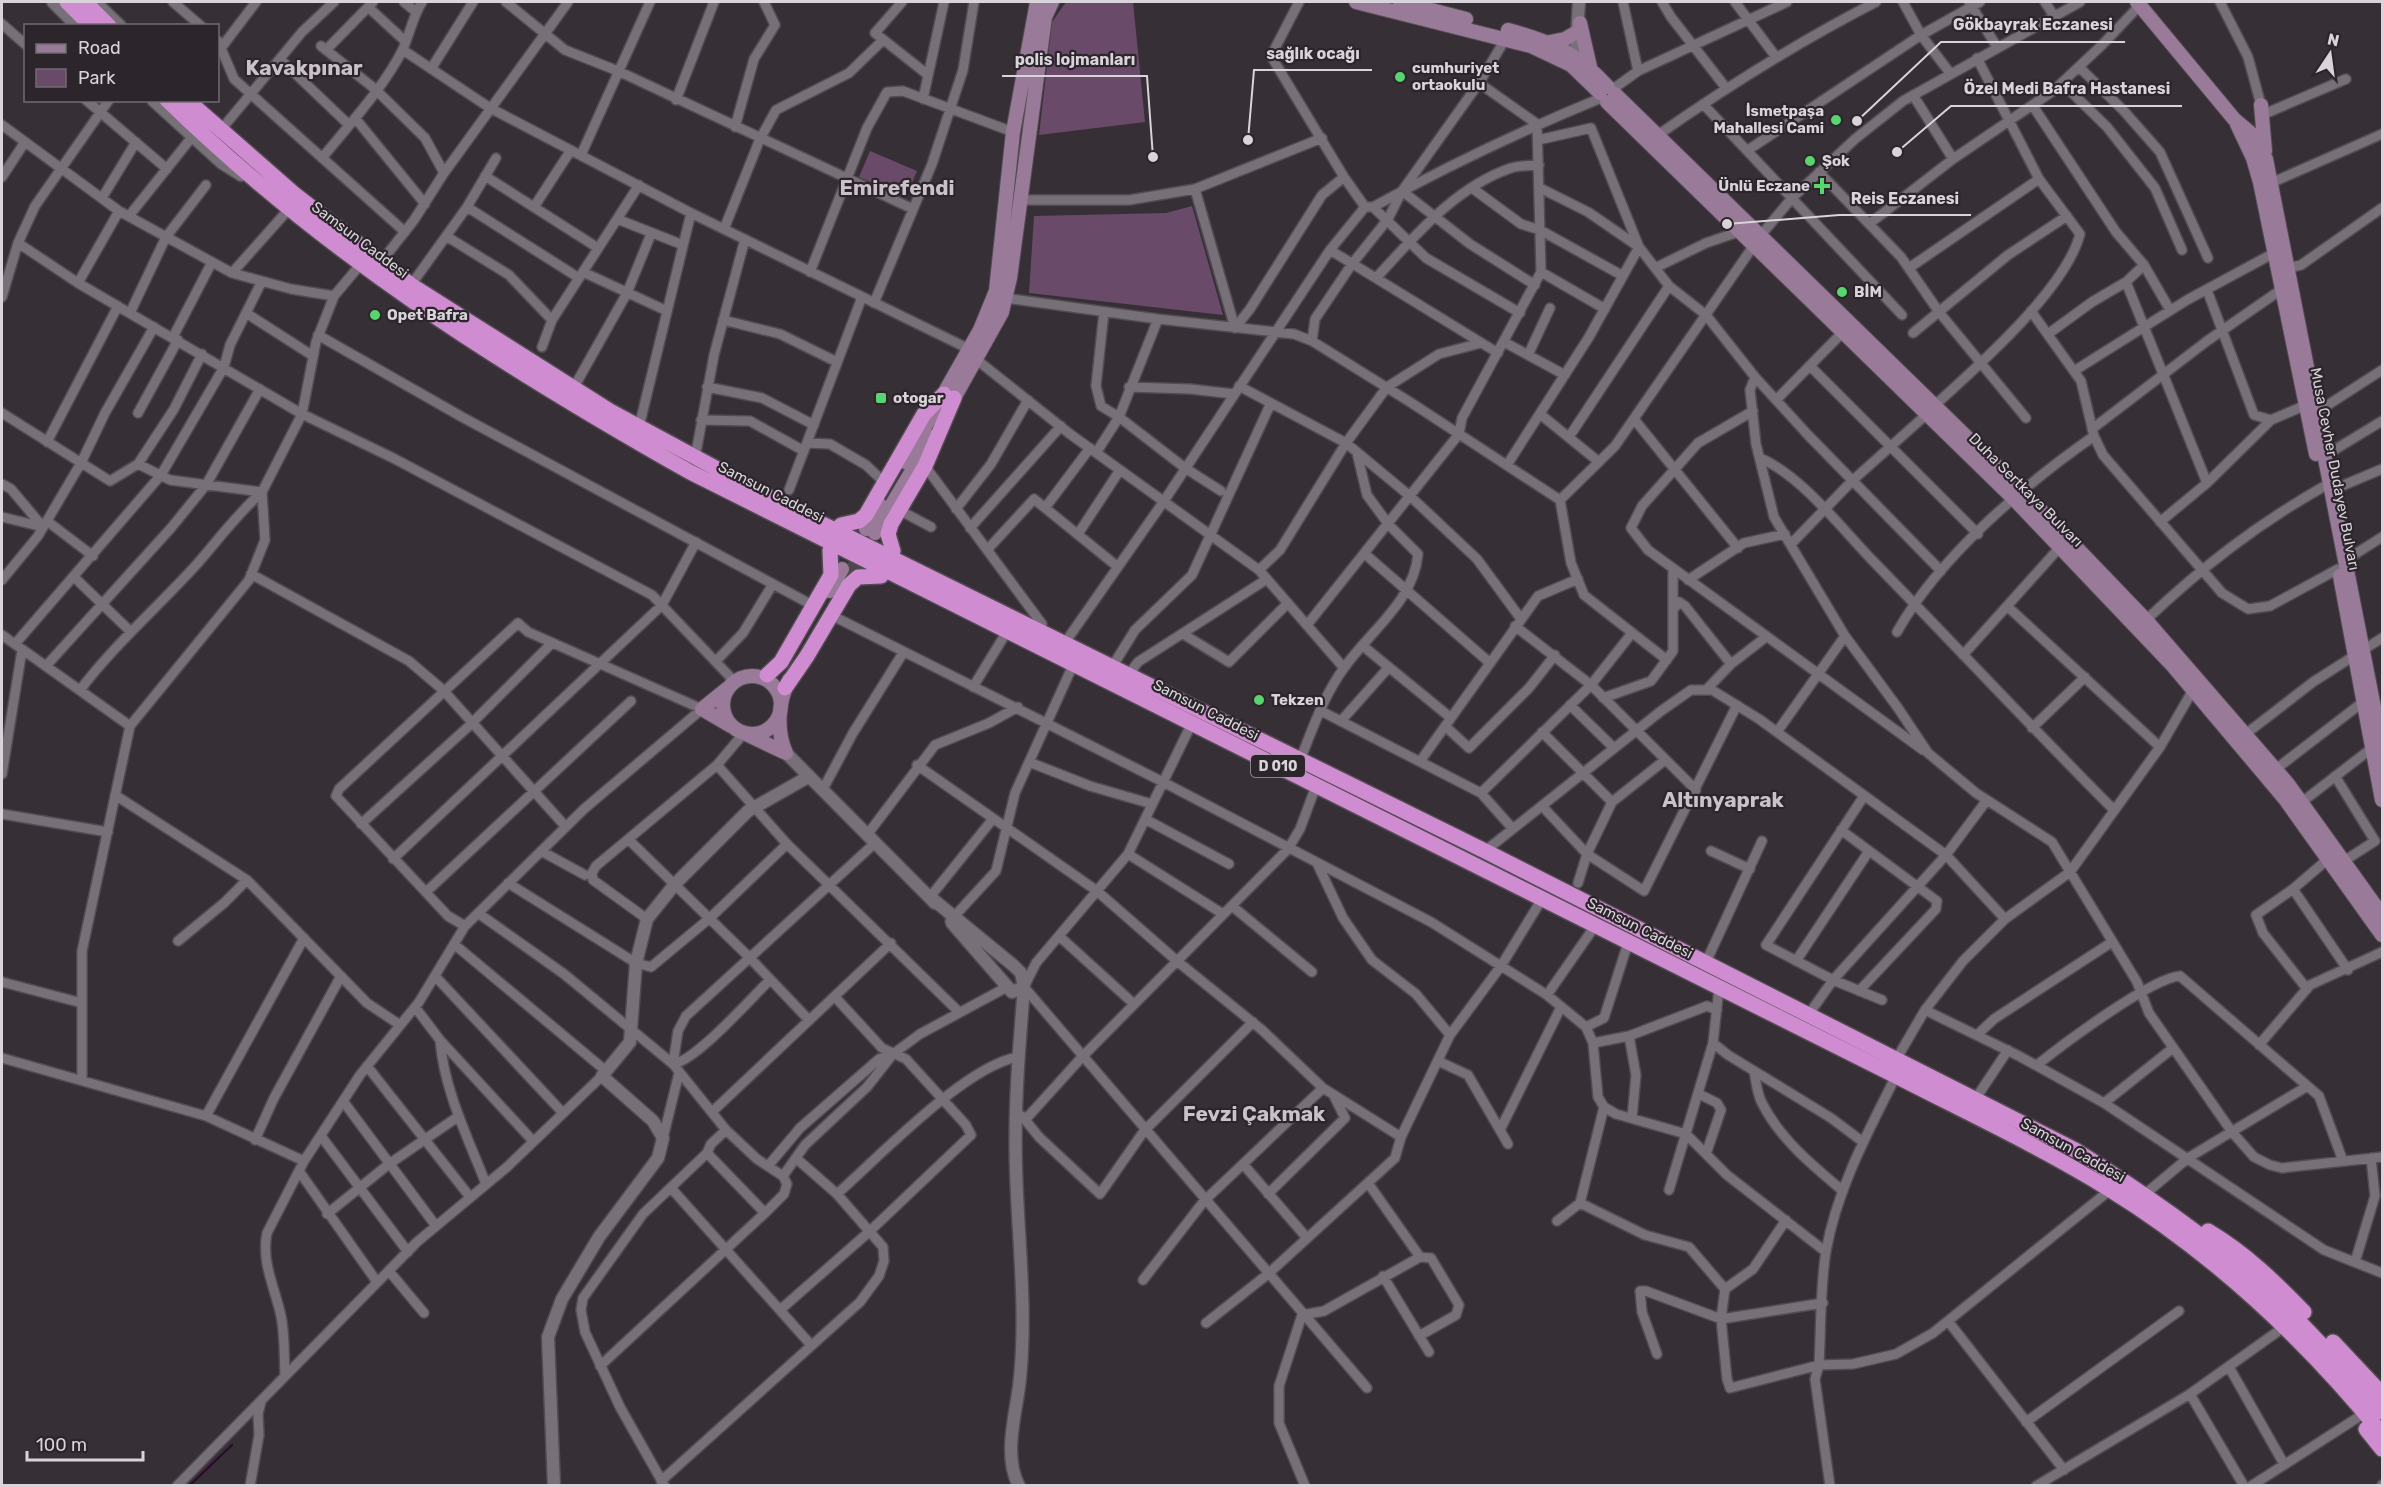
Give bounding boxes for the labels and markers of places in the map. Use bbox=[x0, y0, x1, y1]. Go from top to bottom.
callout: Gökbayrak Eczanesi bbox=[1941, 8, 2125, 42]
callout: sağlık ocağı bbox=[1254, 36, 1372, 70]
callout: polis lojmanları bbox=[1002, 42, 1147, 76]
place label: cumhuriyet ortaokulu bbox=[1412, 59, 1499, 94]
marker: cumhuriyet ortaokulu bbox=[1393, 70, 1407, 84]
callout: Özel Medi Bafra Hastanesi bbox=[1951, 72, 2182, 106]
place label: İsmetpaşa Mahallesi Cami bbox=[1713, 102, 1824, 137]
marker: İsmetpaşa Mahallesi Cami bbox=[1829, 113, 1843, 127]
place label: Şok bbox=[1822, 152, 1850, 170]
marker: Şok bbox=[1803, 154, 1817, 168]
place label: Ünlü Eczane bbox=[1718, 177, 1810, 195]
marker: Ünlü Eczane bbox=[1815, 179, 1829, 193]
callout: Reis Eczanesi bbox=[1839, 181, 1971, 215]
place label: BİM bbox=[1854, 283, 1882, 301]
marker: BİM bbox=[1835, 285, 1849, 299]
place label: Opet Bafra bbox=[387, 306, 468, 324]
marker: Opet Bafra bbox=[368, 308, 382, 322]
place label: otogar bbox=[893, 389, 944, 407]
marker: otogar bbox=[874, 391, 888, 405]
place label: Tekzen bbox=[1271, 691, 1324, 709]
marker: Tekzen bbox=[1252, 693, 1266, 707]

